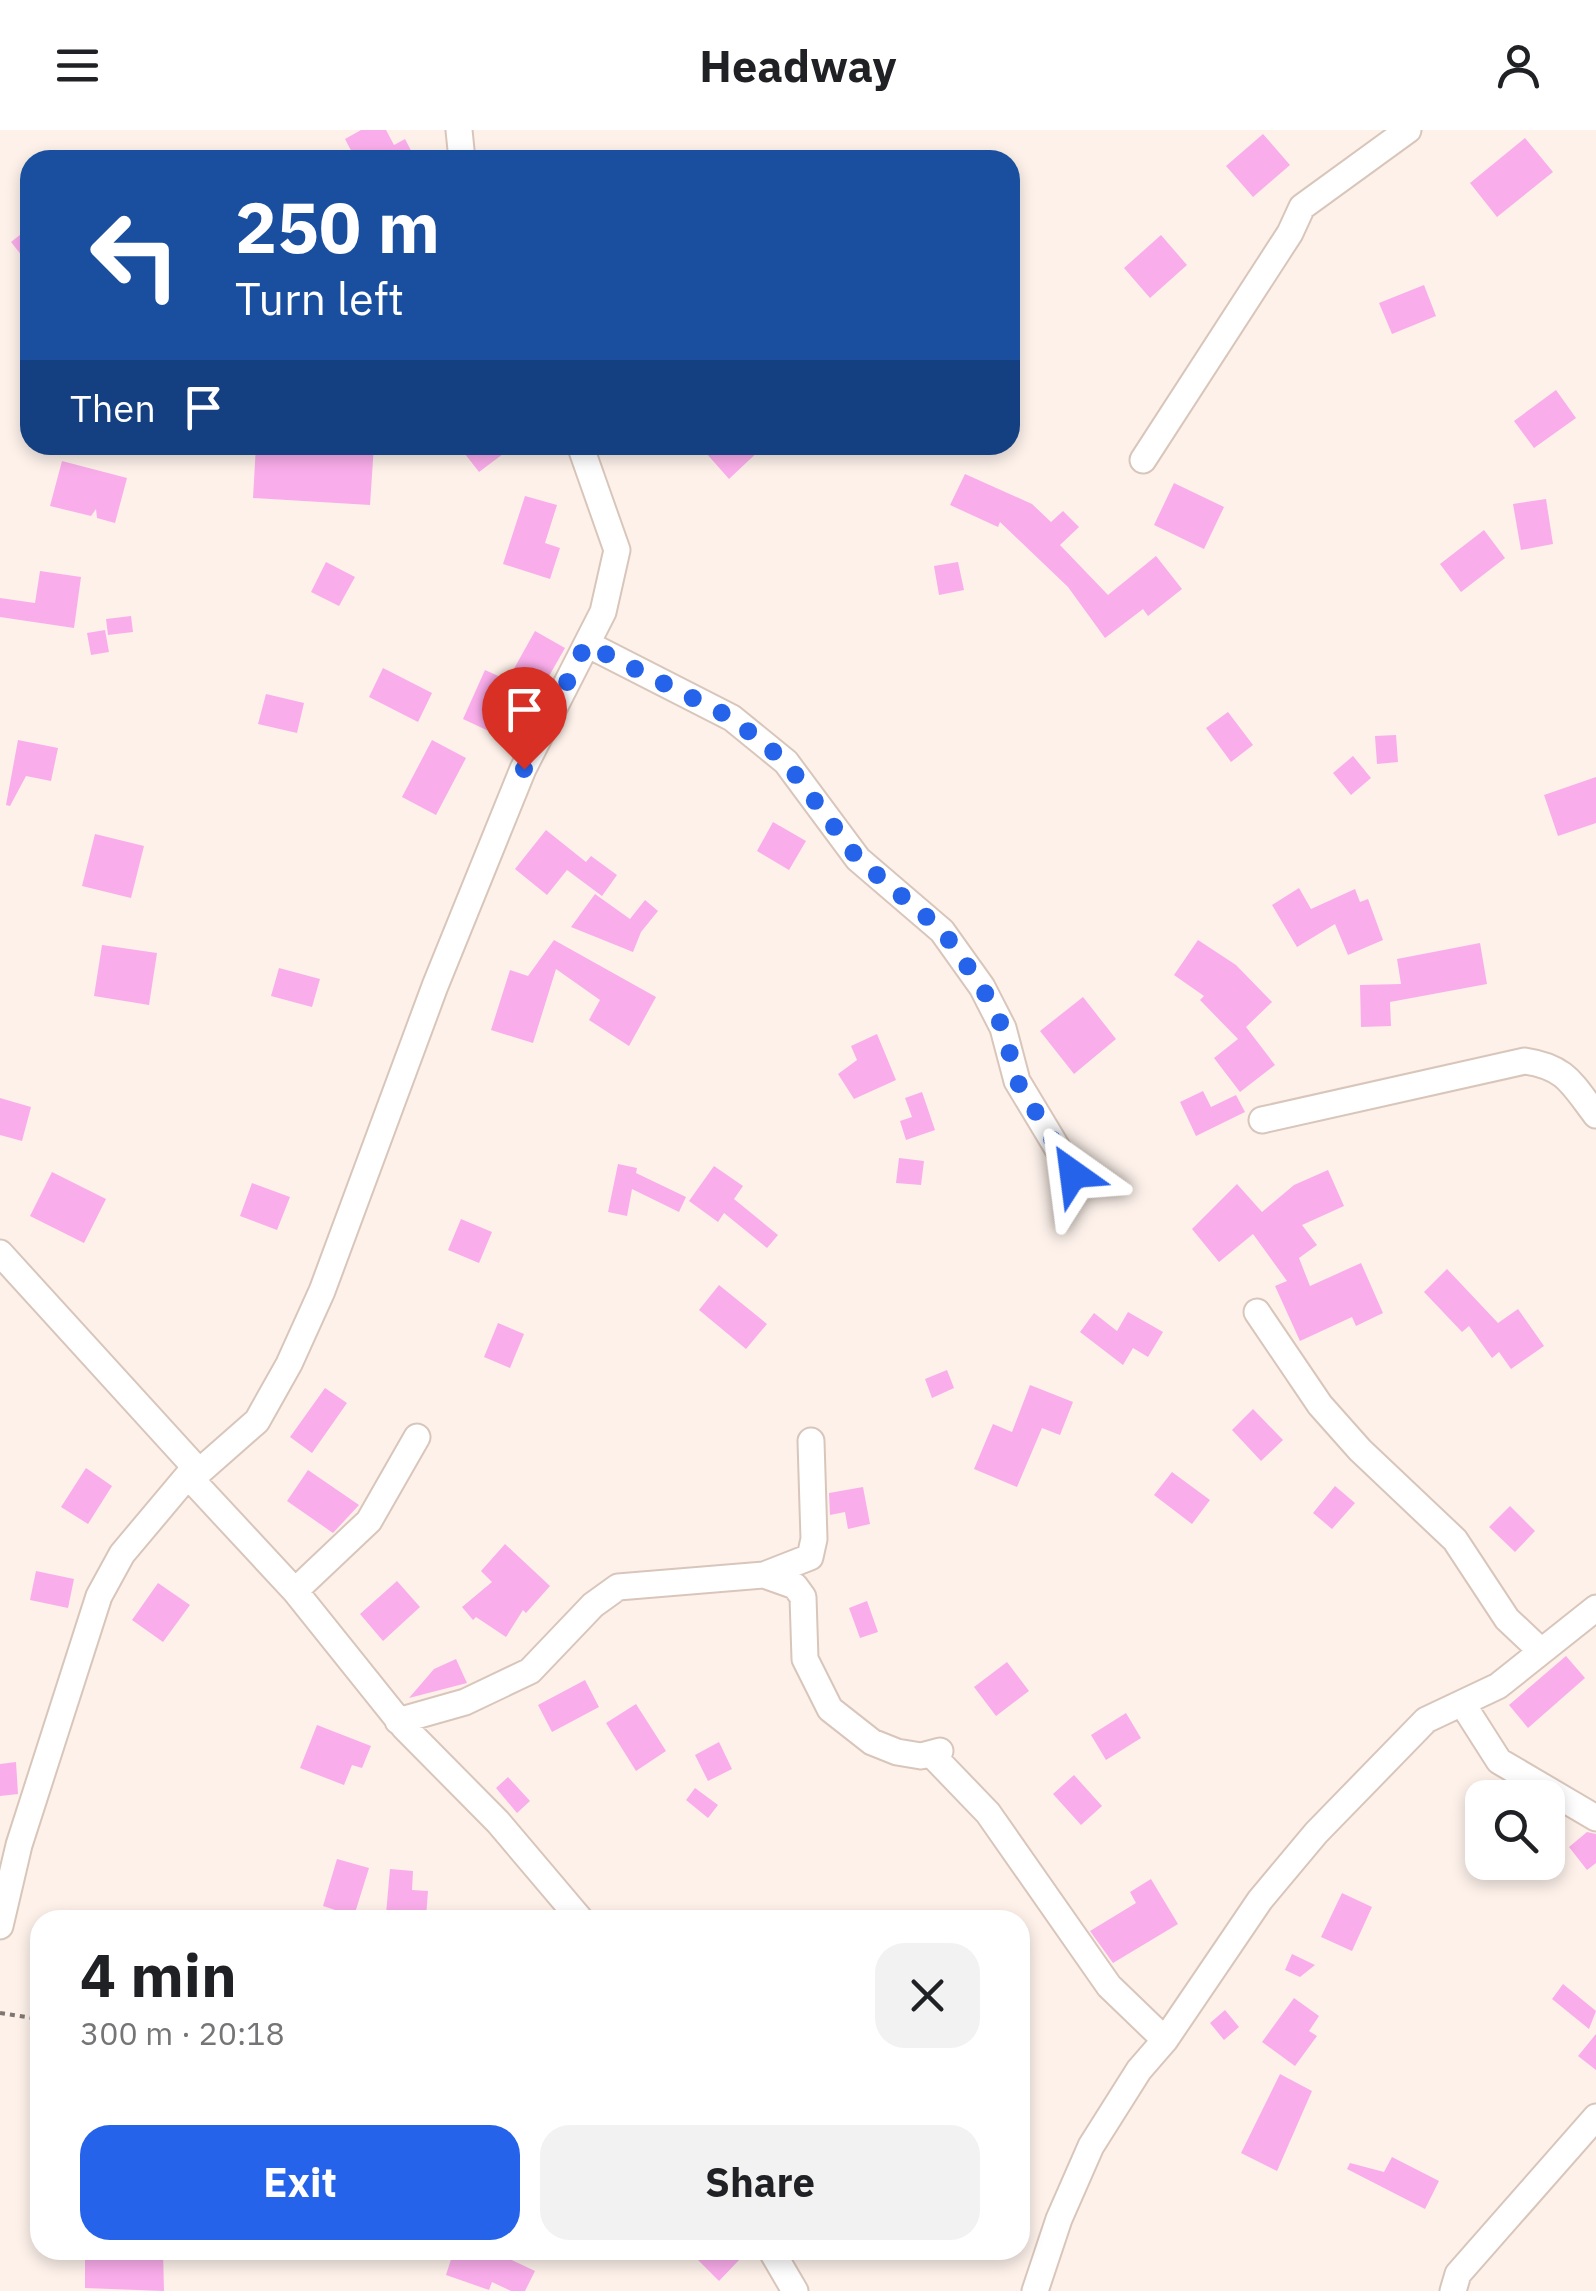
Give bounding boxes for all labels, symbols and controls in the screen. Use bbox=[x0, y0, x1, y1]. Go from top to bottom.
text: Headway bbox=[699, 36, 897, 94]
icon: menu bbox=[50, 38, 105, 93]
icon: person bbox=[1491, 38, 1546, 93]
text: 250 m bbox=[235, 181, 440, 272]
icon: left bbox=[70, 190, 200, 320]
text: Turn left bbox=[235, 269, 404, 327]
icon: arrive bbox=[176, 380, 231, 435]
text: Then bbox=[70, 383, 156, 432]
pin bbox=[482, 667, 567, 770]
icon: arrive bbox=[497, 682, 552, 737]
position arrow bbox=[1021, 1122, 1125, 1226]
map controls bbox=[1465, 1780, 1565, 1880]
button: search bbox=[1465, 1780, 1565, 1880]
text: 4 min bbox=[80, 1935, 237, 2014]
button: close bbox=[875, 1943, 980, 2048]
text: 300 m · 20:18 bbox=[80, 2012, 285, 2054]
button: Exit bbox=[80, 2125, 520, 2240]
button: Share bbox=[540, 2125, 980, 2240]

